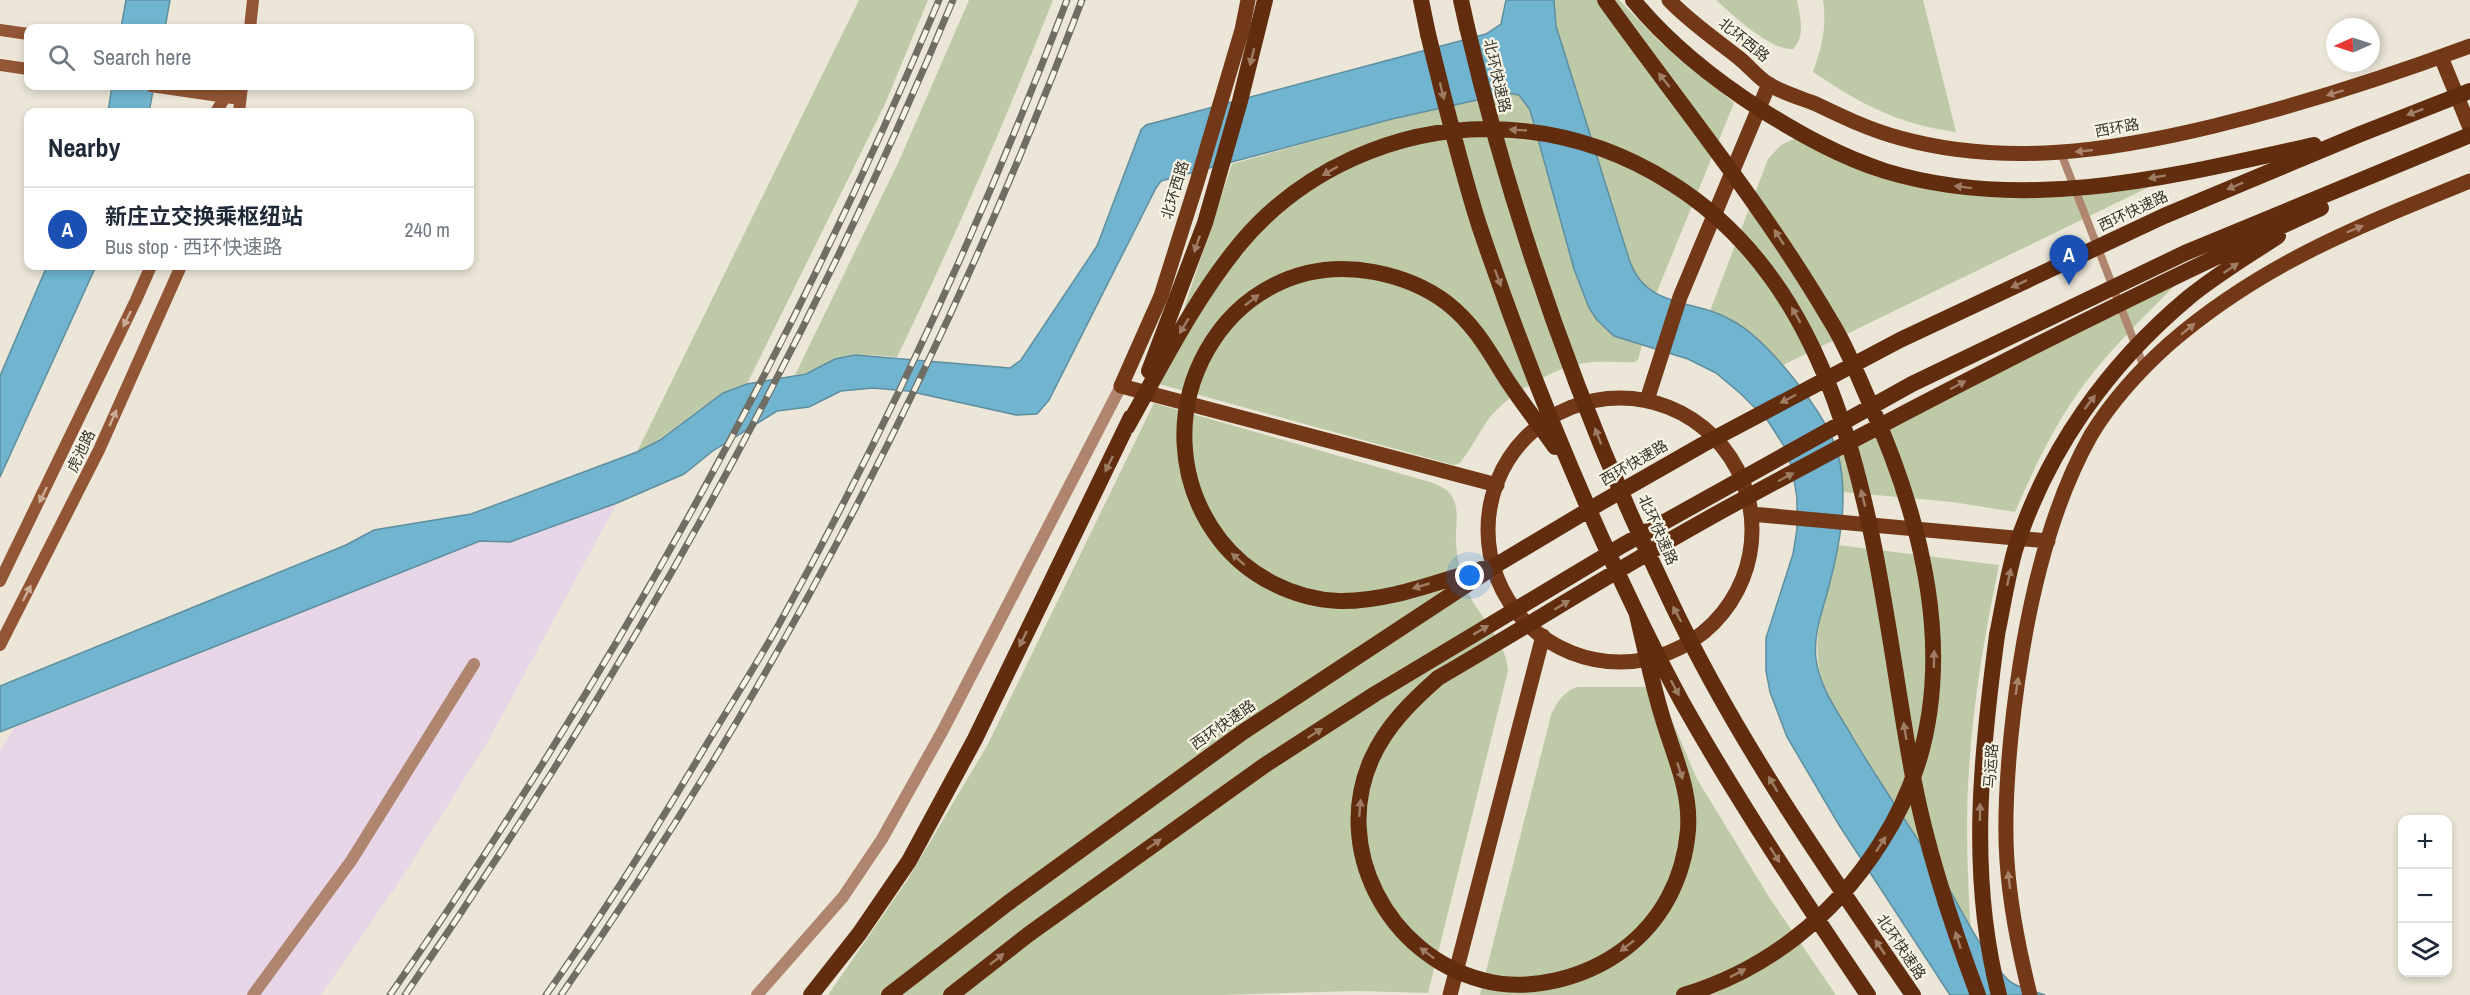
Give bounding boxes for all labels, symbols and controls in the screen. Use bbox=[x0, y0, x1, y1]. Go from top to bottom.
street label: 北环西路 bbox=[1714, 13, 1774, 67]
north arrow bbox=[2326, 18, 2380, 72]
search box bbox=[24, 24, 474, 90]
street label: 北环快速路 bbox=[1479, 37, 1516, 115]
icon: search bbox=[45, 41, 78, 74]
text: Search here bbox=[93, 42, 191, 72]
one-way arrow bbox=[1246, 48, 1256, 66]
one-way arrow bbox=[1659, 72, 1671, 87]
one-way arrow bbox=[1437, 82, 1447, 100]
one-way arrow bbox=[2326, 89, 2344, 98]
one-way arrow bbox=[2406, 108, 2424, 118]
street label: 西环路 bbox=[2093, 113, 2141, 142]
one-way arrow bbox=[1508, 126, 1527, 135]
text: Nearby bbox=[48, 130, 120, 165]
one-way arrow bbox=[2075, 146, 2094, 156]
street label: 北环西路 bbox=[1156, 158, 1193, 222]
one-way arrow bbox=[1322, 165, 1338, 176]
one-way arrow bbox=[2148, 173, 2167, 182]
one-way arrow bbox=[2226, 182, 2244, 191]
one-way arrow bbox=[1954, 183, 1973, 192]
street label: 西环快速路 bbox=[2094, 185, 2171, 236]
text: 新庄立交换乘枢纽站 bbox=[105, 201, 303, 231]
text: A bbox=[62, 216, 73, 243]
text: 240 m bbox=[404, 216, 450, 243]
one-way arrow bbox=[2346, 224, 2363, 233]
one-way arrow bbox=[1773, 230, 1785, 246]
text: Bus stop · 西环快速路 bbox=[105, 233, 283, 260]
one-way arrow bbox=[1192, 235, 1202, 253]
pin: A bbox=[2050, 236, 2088, 285]
one-way arrow bbox=[2222, 262, 2238, 274]
one-way arrow bbox=[1494, 269, 1504, 287]
one-way arrow bbox=[2011, 279, 2028, 288]
one-way arrow bbox=[1245, 295, 1260, 307]
one-way arrow bbox=[1790, 307, 1801, 323]
one-way arrow bbox=[123, 311, 132, 328]
one-way arrow bbox=[1179, 318, 1190, 334]
one-way arrow bbox=[2180, 322, 2196, 335]
one-way arrow bbox=[1950, 380, 1967, 390]
one-way arrow bbox=[1780, 394, 1797, 404]
one-way arrow bbox=[2084, 394, 2096, 410]
one-way arrow bbox=[109, 410, 118, 427]
street label: 虎池路 bbox=[61, 426, 100, 476]
one-way arrow bbox=[1592, 426, 1602, 444]
street label: 西环快速路 bbox=[1596, 435, 1671, 490]
one-way arrow bbox=[1105, 455, 1115, 473]
one-way arrow bbox=[1777, 472, 1794, 482]
one-way arrow bbox=[39, 487, 48, 504]
one-way arrow bbox=[1857, 488, 1867, 507]
street label: 北环快速路 bbox=[1634, 491, 1683, 568]
one-way arrow bbox=[1232, 553, 1246, 567]
your location bbox=[1455, 561, 1484, 590]
one-way arrow bbox=[2004, 568, 2014, 587]
one-way arrow bbox=[1412, 582, 1430, 591]
one-way arrow bbox=[21, 584, 31, 602]
one-way arrow bbox=[1554, 600, 1570, 611]
one-way arrow bbox=[1672, 605, 1682, 622]
one-way arrow bbox=[1473, 625, 1489, 636]
one-way arrow bbox=[1019, 631, 1028, 648]
one-way arrow bbox=[1929, 649, 1938, 668]
one-way arrow bbox=[2012, 676, 2021, 695]
one-way arrow bbox=[1670, 679, 1680, 696]
street label: 西环快速路 bbox=[1186, 694, 1259, 755]
one-way arrow bbox=[1901, 721, 1910, 740]
one-way arrow bbox=[1307, 728, 1323, 739]
street label: 马运路 bbox=[1978, 743, 2003, 789]
one-way arrow bbox=[1676, 762, 1685, 780]
one-way arrow bbox=[1768, 775, 1778, 792]
one-way arrow bbox=[1355, 798, 1365, 817]
one-way arrow bbox=[1975, 803, 1984, 822]
map controls bbox=[2398, 815, 2452, 977]
button: + bbox=[2398, 815, 2452, 869]
one-way arrow bbox=[1875, 835, 1886, 852]
one-way arrow bbox=[1146, 838, 1162, 850]
one-way arrow bbox=[1769, 847, 1780, 863]
button: − bbox=[2398, 869, 2452, 923]
one-way arrow bbox=[2004, 870, 2014, 889]
street label: 北环快速路 bbox=[1872, 910, 1931, 984]
button: layers bbox=[2398, 923, 2452, 977]
one-way arrow bbox=[1953, 931, 1962, 949]
one-way arrow bbox=[1874, 939, 1886, 955]
one-way arrow bbox=[1620, 940, 1635, 952]
one-way arrow bbox=[1420, 948, 1435, 960]
one-way arrow bbox=[989, 953, 1005, 965]
one-way arrow bbox=[1730, 968, 1747, 978]

